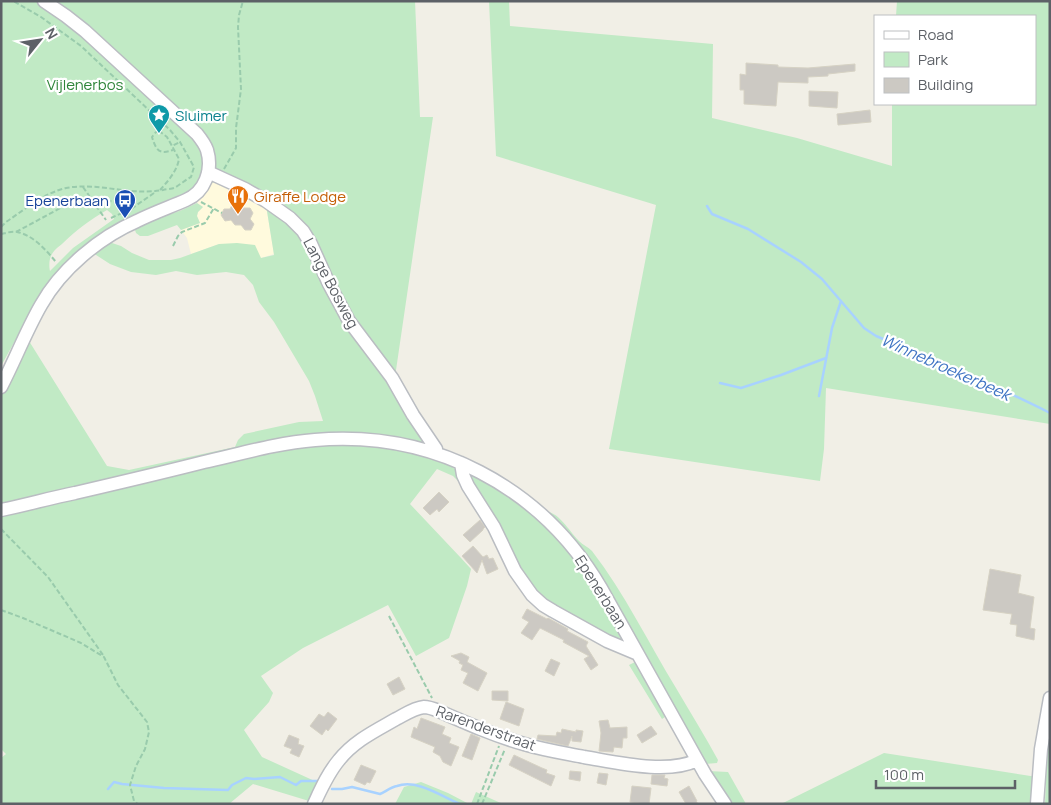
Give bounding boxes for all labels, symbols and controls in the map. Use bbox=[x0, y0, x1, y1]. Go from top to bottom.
north arrow bbox=[15, 15, 65, 65]
legend bbox=[874, 15, 1036, 105]
text: N bbox=[41, 24, 62, 42]
text: Road bbox=[918, 24, 954, 45]
text: Park bbox=[918, 49, 948, 70]
park label: Vijlenerbos bbox=[47, 74, 123, 95]
text: Building bbox=[918, 74, 973, 95]
place icon: Sluimer bbox=[147, 103, 171, 134]
place label: Sluimer bbox=[175, 105, 228, 126]
restaurant icon: Giraffe Lodge bbox=[226, 184, 250, 215]
place label: Giraffe Lodge bbox=[254, 186, 346, 207]
bus stop icon: Epenerbaan bbox=[113, 188, 137, 219]
place label: Epenerbaan bbox=[26, 190, 109, 211]
street label: Lange Bosweg bbox=[298, 234, 364, 332]
water label: Winnebroekerbeek bbox=[878, 329, 1016, 406]
street label: Epenerbaan bbox=[570, 551, 632, 633]
street label: Rarenderstraat bbox=[433, 700, 539, 756]
scale bar bbox=[876, 758, 1015, 790]
text: 100 m bbox=[884, 764, 924, 785]

